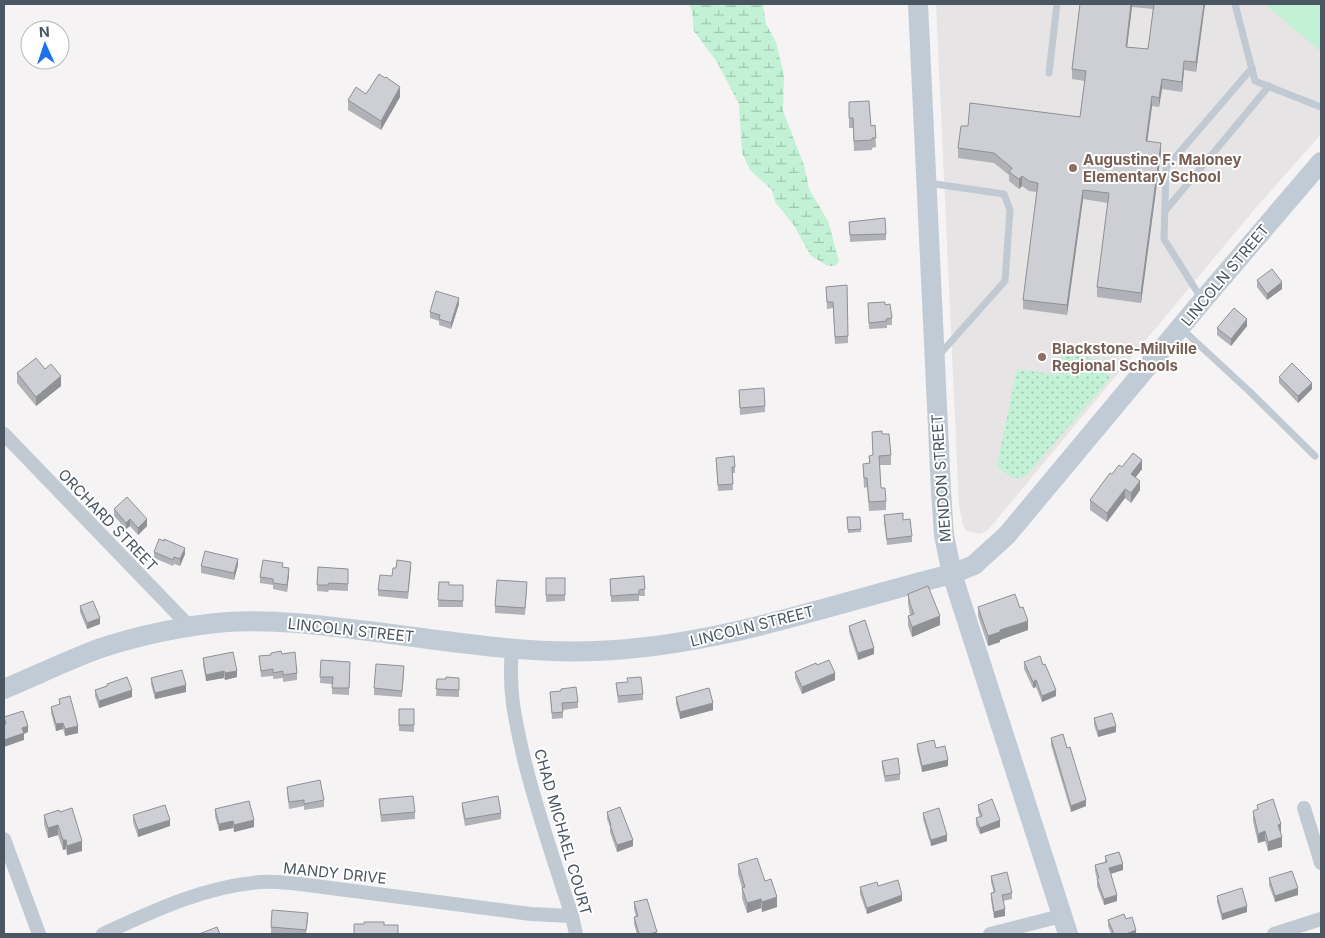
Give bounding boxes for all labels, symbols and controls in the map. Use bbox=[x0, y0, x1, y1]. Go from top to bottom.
north arrow bbox=[20, 20, 70, 70]
text: N bbox=[39, 23, 50, 40]
place label: Augustine F. Maloney Elementary School bbox=[1083, 150, 1242, 186]
marker: Augustine F. Maloney Elementary School bbox=[1067, 162, 1079, 174]
street label: LINCOLN STREET bbox=[1177, 220, 1273, 330]
place label: Blackstone-Millville Regional Schools bbox=[1052, 339, 1197, 375]
marker: Blackstone-Millville Regional Schools bbox=[1036, 351, 1048, 363]
street label: MENDON STREET bbox=[927, 413, 955, 543]
street label: ORCHARD STREET bbox=[54, 465, 162, 575]
street label: LINCOLN STREET bbox=[688, 601, 816, 651]
street label: LINCOLN STREET bbox=[287, 614, 415, 646]
street label: CHAD MICHAEL COURT bbox=[530, 747, 596, 917]
street label: MANDY DRIVE bbox=[282, 858, 388, 888]

